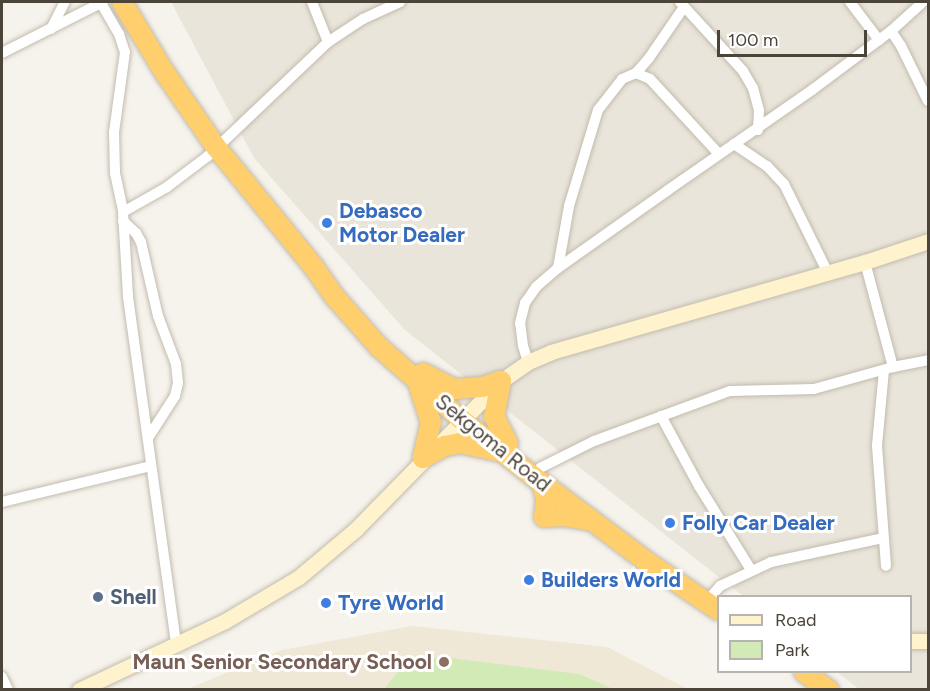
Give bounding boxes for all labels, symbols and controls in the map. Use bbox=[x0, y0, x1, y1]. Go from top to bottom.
scale bar bbox=[720, 18, 870, 56]
text: 100 m bbox=[728, 29, 778, 51]
place label: Debasco Motor Dealer bbox=[339, 198, 465, 248]
marker: Debasco Motor Dealer bbox=[320, 216, 334, 230]
street label: Sekgoma Road bbox=[430, 389, 556, 497]
place label: Folly Car Dealer bbox=[682, 510, 835, 536]
marker: Folly Car Dealer bbox=[663, 516, 677, 530]
place label: Builders World bbox=[541, 567, 681, 593]
marker: Builders World bbox=[522, 573, 536, 587]
place label: Shell bbox=[110, 584, 157, 610]
marker: Shell bbox=[91, 590, 105, 604]
place label: Tyre World bbox=[338, 590, 444, 616]
legend bbox=[717, 595, 912, 673]
marker: Tyre World bbox=[319, 596, 333, 610]
text: Road bbox=[775, 609, 816, 631]
text: Park bbox=[775, 639, 809, 661]
place label: Maun Senior Secondary School bbox=[133, 649, 432, 675]
marker: Maun Senior Secondary School bbox=[437, 655, 451, 669]

